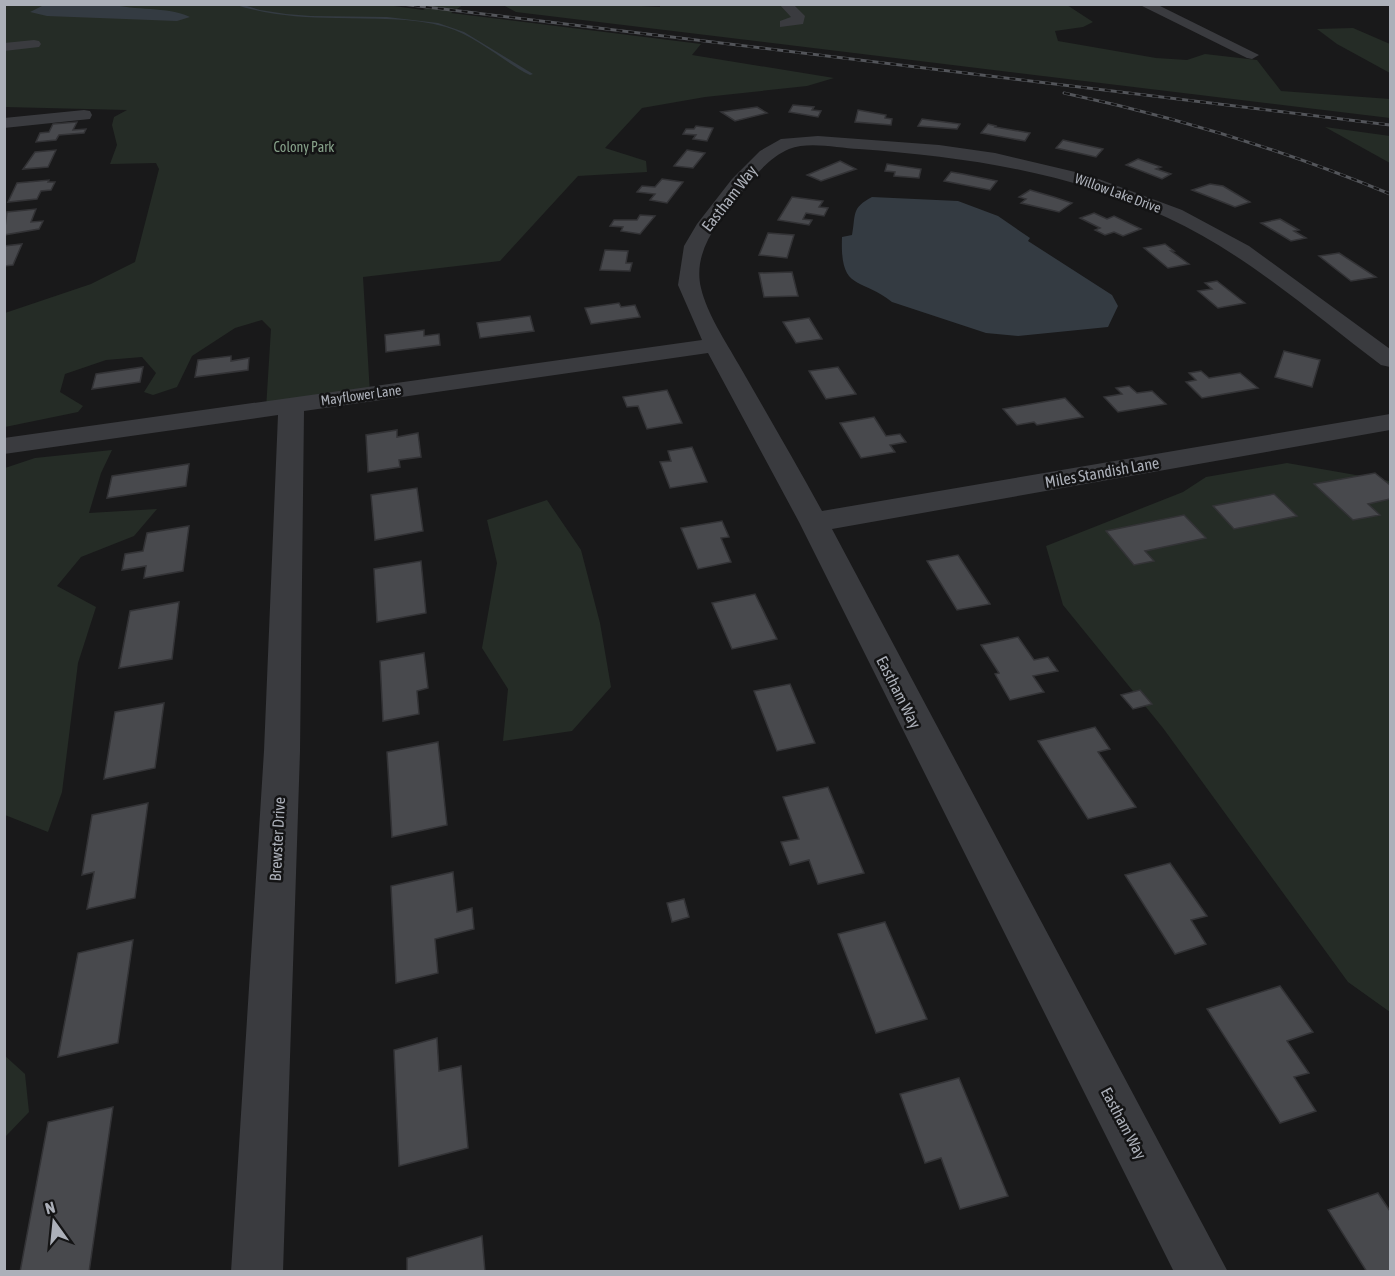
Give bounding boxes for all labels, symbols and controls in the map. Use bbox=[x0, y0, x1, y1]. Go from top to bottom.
park label: Colony Park bbox=[274, 139, 334, 155]
street label: Eastham Way bbox=[698, 161, 761, 235]
street label: Willow Lake Drive bbox=[1073, 170, 1163, 216]
street label: Mayflower Lane bbox=[320, 381, 402, 409]
street label: Miles Standish Lane bbox=[1043, 453, 1161, 491]
street label: Eastham Way bbox=[872, 653, 925, 732]
street label: Brewster Drive bbox=[266, 796, 288, 882]
street label: Eastham Way bbox=[1097, 1084, 1151, 1163]
north arrow bbox=[24, 1192, 84, 1252]
text: N bbox=[43, 1198, 57, 1217]

